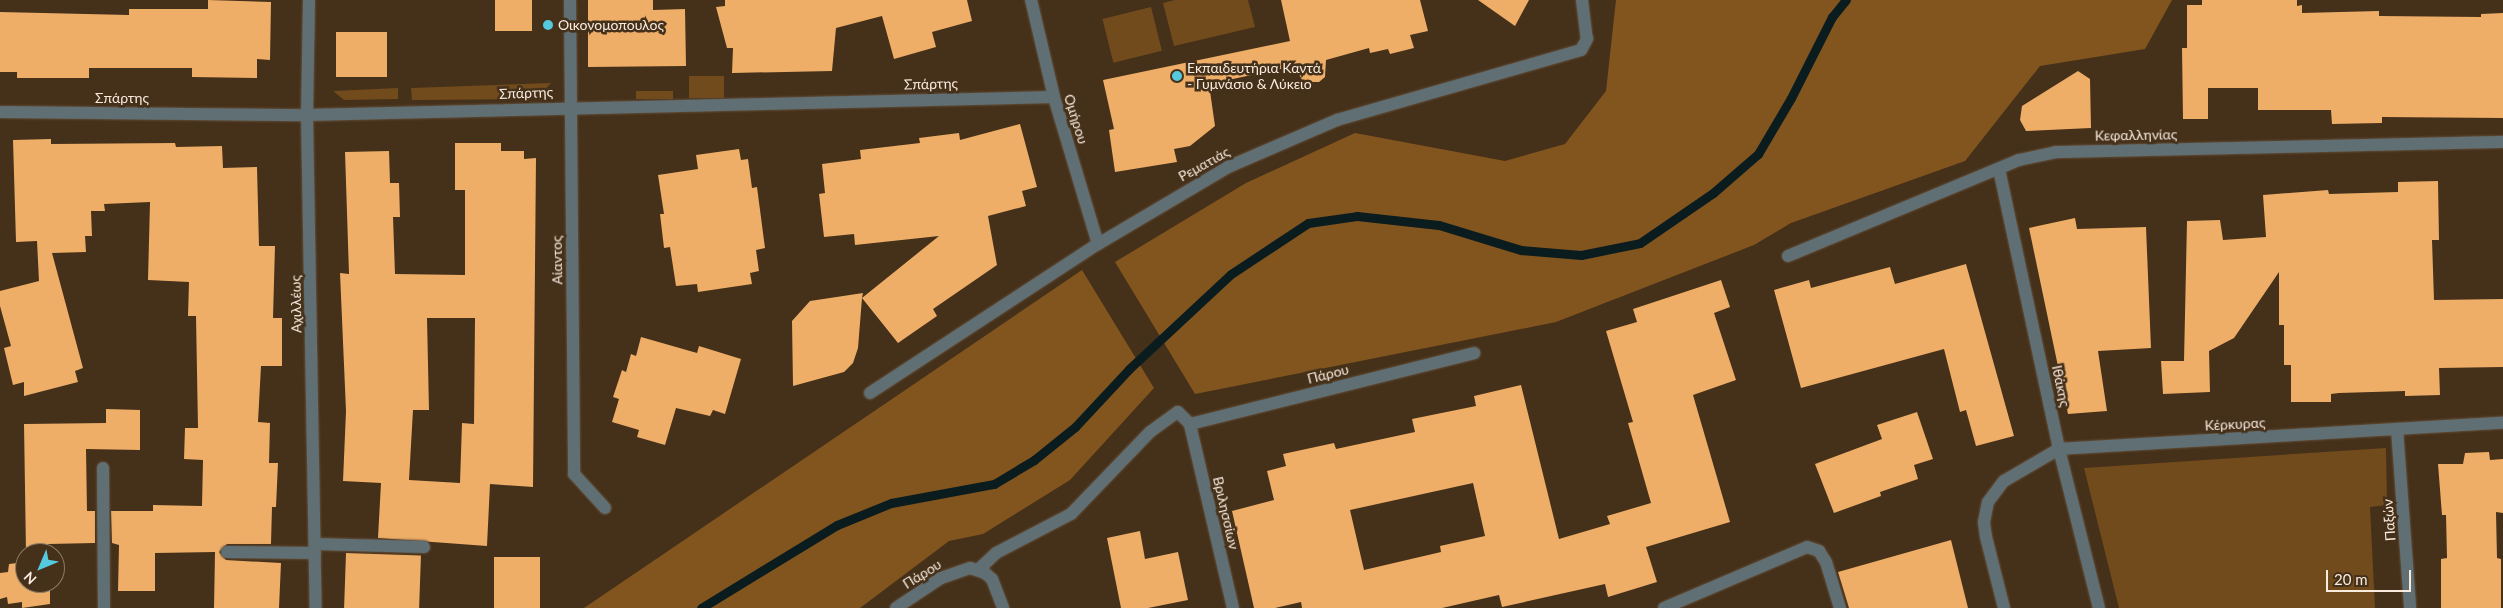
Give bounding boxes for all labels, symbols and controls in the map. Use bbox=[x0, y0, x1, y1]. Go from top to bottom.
place label: Οικονομοπουλος bbox=[558, 17, 664, 33]
marker: Οικονομοπουλος bbox=[542, 19, 554, 31]
place label: Εκπαιδευτήρια Καντά - Γυμνάσιο & Λύκειο bbox=[1187, 60, 1321, 92]
marker: Εκπαιδευτήρια Καντά - Γυμνάσιο & Λύκειο bbox=[1171, 70, 1183, 82]
street label: Σπάρτης bbox=[904, 75, 958, 93]
street label: Σπάρτης bbox=[499, 84, 553, 102]
street label: Σπάρτης bbox=[95, 90, 149, 106]
street label: Ομήρου bbox=[1060, 92, 1092, 146]
street label: Κεφαλληνίας bbox=[2095, 126, 2177, 144]
street label: Ρεματιάς bbox=[1175, 143, 1233, 185]
street label: Αίαντος bbox=[548, 235, 566, 285]
street label: Αχιλλέως bbox=[287, 275, 305, 333]
street label: Πάρου bbox=[1305, 361, 1351, 387]
street label: Ιθάκης bbox=[2048, 364, 2074, 408]
street label: Κέρκυρας bbox=[2204, 414, 2266, 434]
street label: Βριλησσίων bbox=[1209, 475, 1243, 551]
street label: Παξών bbox=[2379, 498, 2399, 542]
north arrow bbox=[15, 543, 65, 593]
street label: Πάρου bbox=[900, 556, 944, 592]
scale bar bbox=[2328, 560, 2413, 592]
text: N bbox=[20, 568, 40, 588]
text: 20 m bbox=[2334, 570, 2368, 588]

